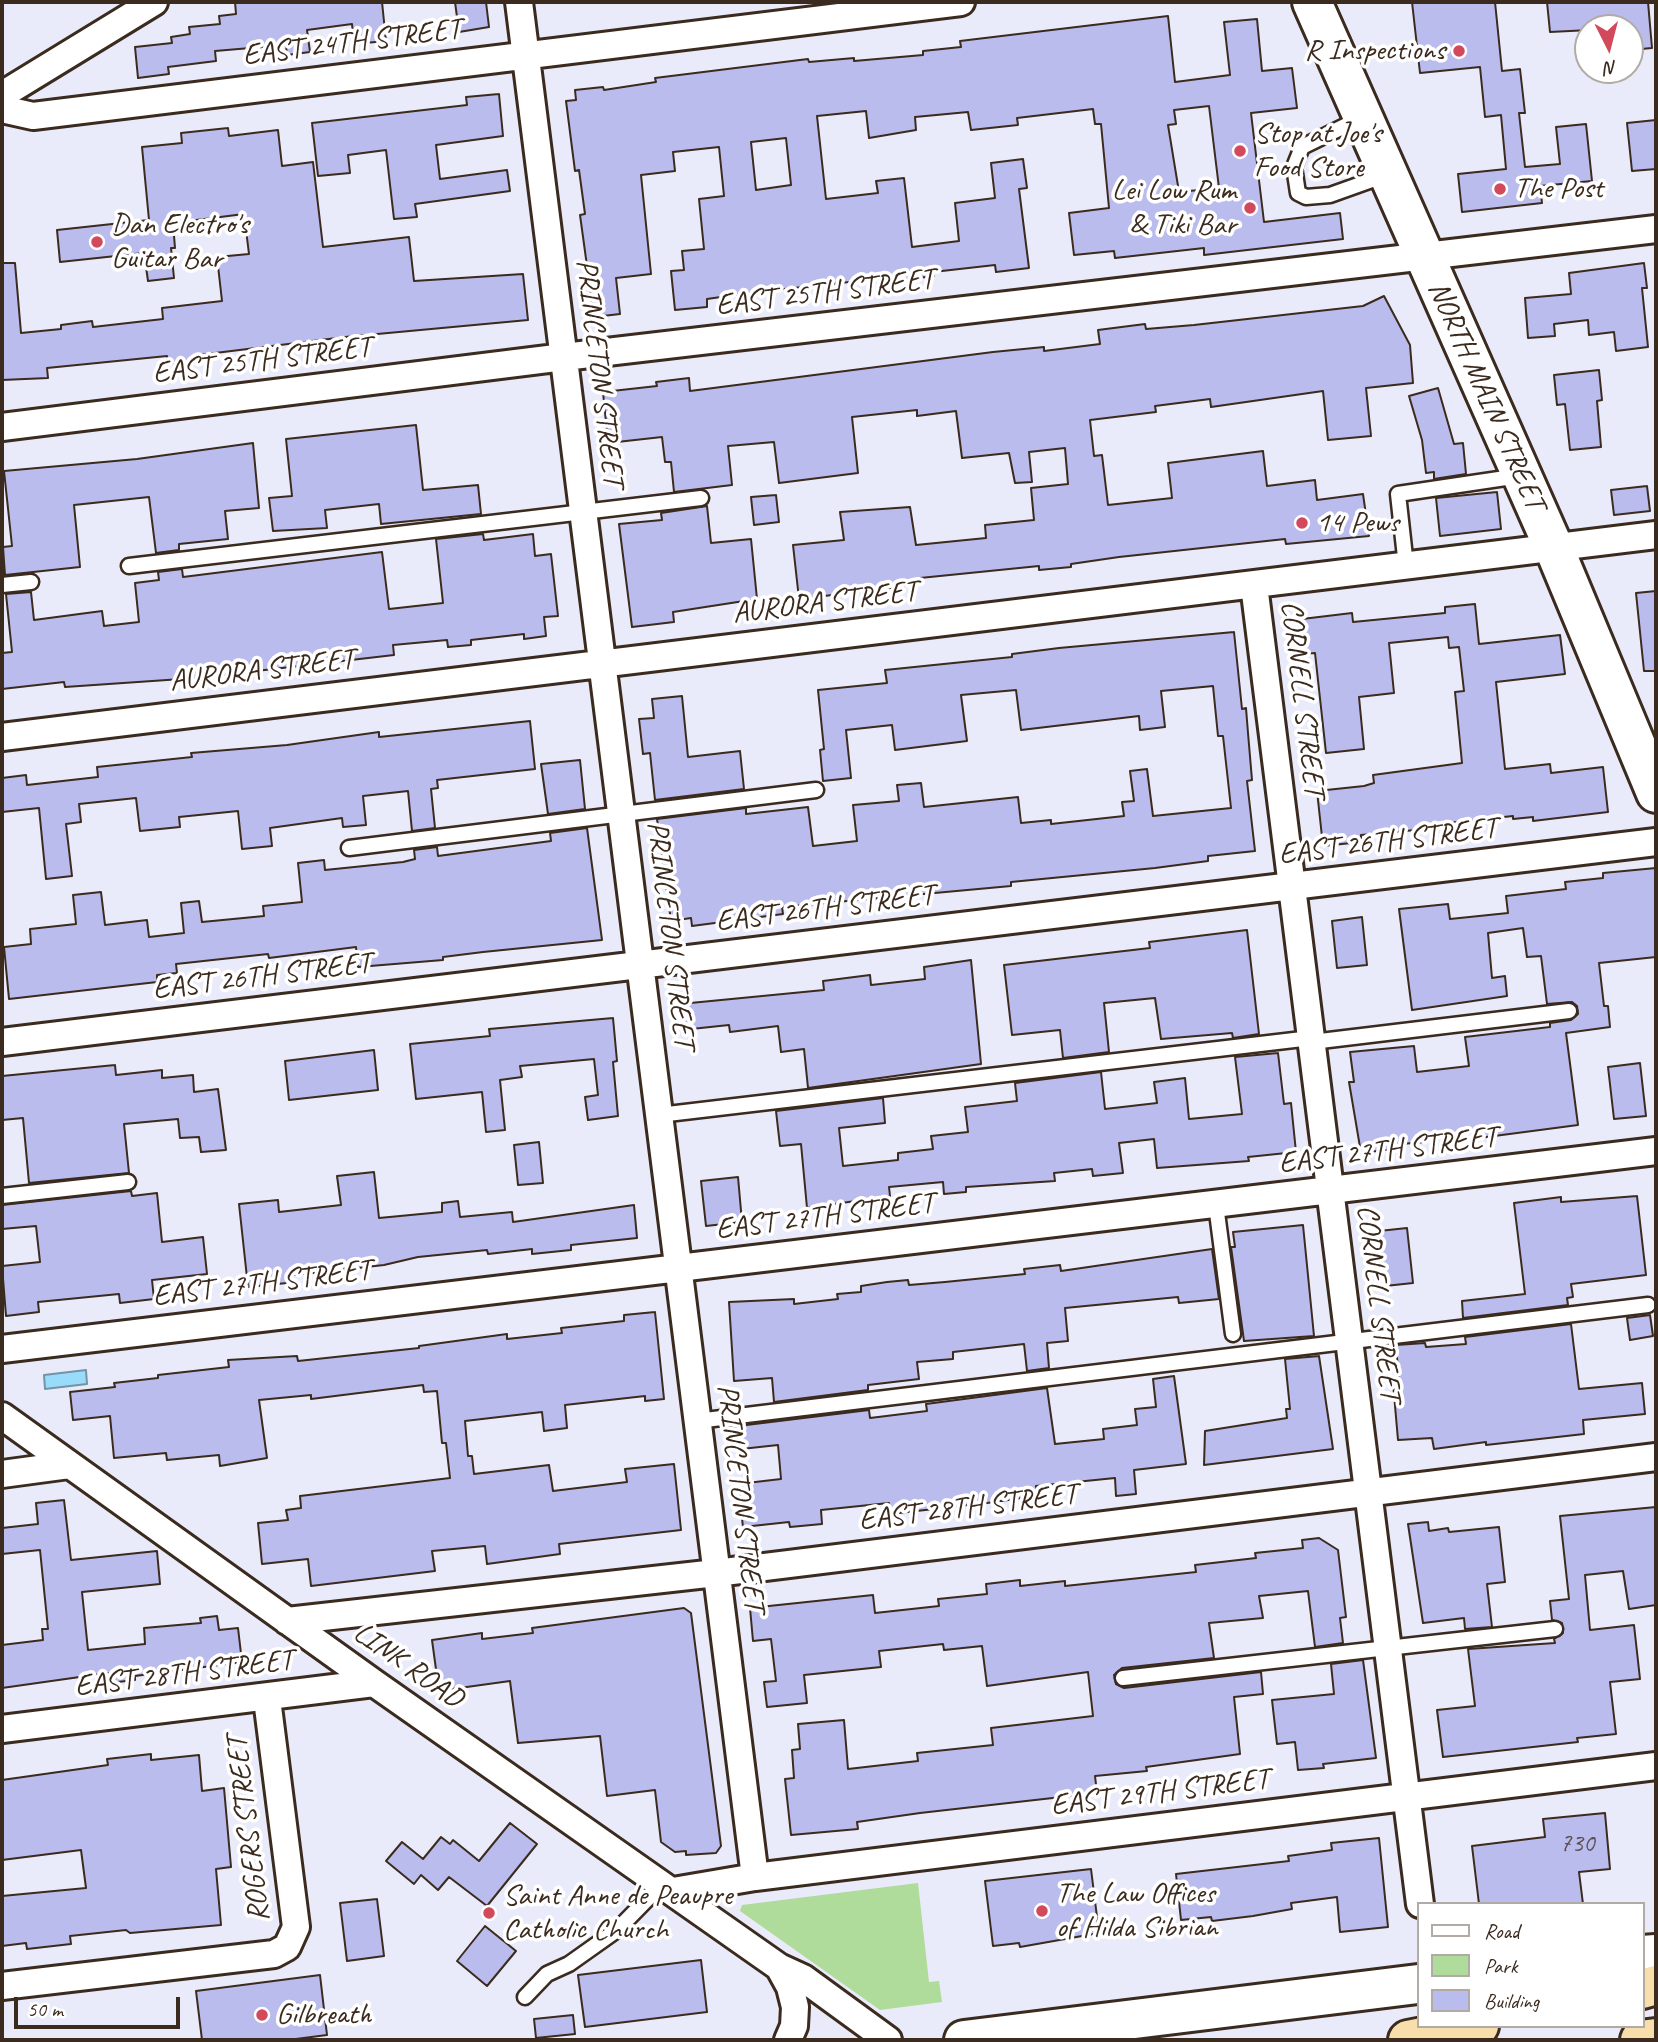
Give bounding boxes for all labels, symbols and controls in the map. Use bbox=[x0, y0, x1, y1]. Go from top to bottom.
street label: EAST 24TH STREET bbox=[241, 12, 463, 74]
north arrow bbox=[1574, 14, 1644, 84]
place label: R Inspections bbox=[1305, 33, 1445, 69]
marker: R Inspections bbox=[1451, 43, 1467, 59]
text: N bbox=[1604, 55, 1618, 80]
place label: Stop at Joe's Food Store bbox=[1254, 116, 1382, 186]
marker: Stop at Joe's Food Store bbox=[1232, 143, 1248, 159]
place label: The Post bbox=[1514, 171, 1603, 207]
place label: Lei Low Rum & Tiki Bar bbox=[1112, 173, 1236, 244]
marker: The Post bbox=[1492, 181, 1508, 197]
marker: Lei Low Rum & Tiki Bar bbox=[1242, 200, 1258, 216]
place label: Dan Electro's Guitar Bar bbox=[111, 207, 248, 278]
marker: Dan Electro's Guitar Bar bbox=[89, 234, 105, 250]
street label: PRINCETON STREET bbox=[567, 257, 631, 489]
street label: EAST 25TH STREET bbox=[714, 262, 936, 324]
street label: NORTH MAIN STREET bbox=[1419, 276, 1553, 516]
street label: EAST 25TH STREET bbox=[151, 330, 373, 392]
place label: 14 Pews bbox=[1316, 505, 1399, 541]
marker: 14 Pews bbox=[1294, 515, 1310, 531]
street label: AURORA STREET bbox=[731, 574, 919, 632]
street label: CORNELL STREET bbox=[1272, 599, 1332, 799]
street label: AURORA STREET bbox=[168, 642, 356, 700]
street label: EAST 26TH STREET bbox=[1277, 811, 1499, 873]
street label: PRINCETON STREET bbox=[638, 819, 702, 1051]
street label: EAST 26TH STREET bbox=[714, 878, 936, 940]
street label: EAST 26TH STREET bbox=[151, 946, 373, 1008]
street label: EAST 27TH STREET bbox=[1277, 1120, 1499, 1182]
street label: EAST 27TH STREET bbox=[714, 1186, 936, 1248]
street label: CORNELL STREET bbox=[1348, 1203, 1408, 1403]
street label: EAST 27TH STREET bbox=[151, 1253, 373, 1315]
street label: PRINCETON STREET bbox=[708, 1382, 772, 1614]
street label: EAST 28TH STREET bbox=[857, 1477, 1079, 1539]
street label: LINK ROAD bbox=[346, 1615, 470, 1717]
street label: EAST 28TH STREET bbox=[73, 1643, 295, 1705]
street label: ROGERS STREET bbox=[220, 1734, 278, 1924]
street label: EAST 29TH STREET bbox=[1049, 1762, 1271, 1824]
house number: 730 bbox=[1559, 1828, 1595, 1860]
place label: The Law Offices of Hilda Sibrian bbox=[1056, 1876, 1218, 1946]
place label: Saint Anne de Peaupre Catholic Church bbox=[503, 1878, 732, 1948]
legend bbox=[1416, 1902, 1644, 2028]
marker: The Law Offices of Hilda Sibrian bbox=[1034, 1903, 1050, 1919]
marker: Saint Anne de Peaupre Catholic Church bbox=[481, 1905, 497, 1921]
text: Road bbox=[1484, 1918, 1519, 1944]
text: Park bbox=[1484, 1953, 1517, 1979]
scale bar bbox=[18, 1982, 184, 2026]
text: Building bbox=[1484, 1988, 1539, 2014]
text: 50 m bbox=[27, 1996, 63, 2022]
place label: Gilbreath bbox=[276, 1997, 371, 2033]
marker: Gilbreath bbox=[254, 2007, 270, 2023]

